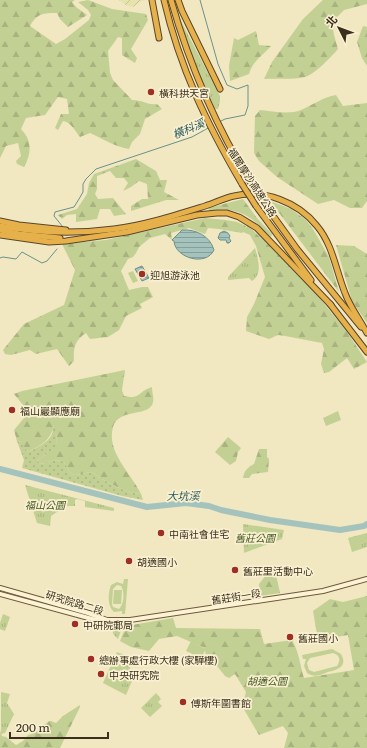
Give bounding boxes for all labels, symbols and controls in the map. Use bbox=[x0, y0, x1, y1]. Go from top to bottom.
north arrow bbox=[319, 8, 359, 48]
text: 北 bbox=[321, 11, 340, 30]
place label: 橫科拱天宮 bbox=[159, 85, 209, 100]
marker: 橫科拱天宮 bbox=[146, 87, 156, 97]
water label: 橫科溪 bbox=[170, 113, 208, 142]
street label: 福爾摩沙高速公路 bbox=[225, 144, 281, 220]
place label: 迎旭游泳池 bbox=[150, 267, 200, 282]
marker: 迎旭游泳池 bbox=[137, 269, 147, 279]
place label: 福山巖顯應廟 bbox=[20, 403, 80, 418]
marker: 福山巖顯應廟 bbox=[7, 405, 17, 415]
water label: 大坑溪 bbox=[167, 487, 201, 503]
park label: 福山公園 bbox=[25, 497, 67, 512]
place label: 中南社會住宅 bbox=[169, 526, 229, 541]
marker: 中南社會住宅 bbox=[156, 528, 166, 538]
park label: 舊莊公園 bbox=[235, 530, 277, 545]
place label: 胡適國小 bbox=[137, 554, 177, 569]
marker: 胡適國小 bbox=[124, 556, 134, 566]
place label: 舊莊里活動中心 bbox=[243, 563, 313, 578]
marker: 舊莊里活動中心 bbox=[230, 565, 240, 575]
street label: 舊莊街一段 bbox=[210, 585, 262, 607]
street label: 研究院路二段 bbox=[44, 586, 106, 618]
place label: 中研院郵局 bbox=[83, 617, 133, 632]
marker: 中研院郵局 bbox=[70, 619, 80, 629]
place label: 舊莊國小 bbox=[298, 630, 338, 645]
marker: 舊莊國小 bbox=[285, 632, 295, 642]
place label: 總辦事處行政大樓 (家驊樓) bbox=[99, 652, 218, 667]
marker: 總辦事處行政大樓 (家驊樓) bbox=[86, 654, 96, 664]
place label: 中央研究院 bbox=[109, 667, 159, 682]
marker: 中央研究院 bbox=[96, 669, 106, 679]
park label: 胡適公園 bbox=[247, 673, 289, 688]
place label: 傅斯年圖書館 bbox=[190, 695, 251, 710]
marker: 傅斯年圖書館 bbox=[178, 697, 188, 707]
scale bar bbox=[10, 714, 108, 740]
text: 200 m bbox=[16, 718, 50, 736]

